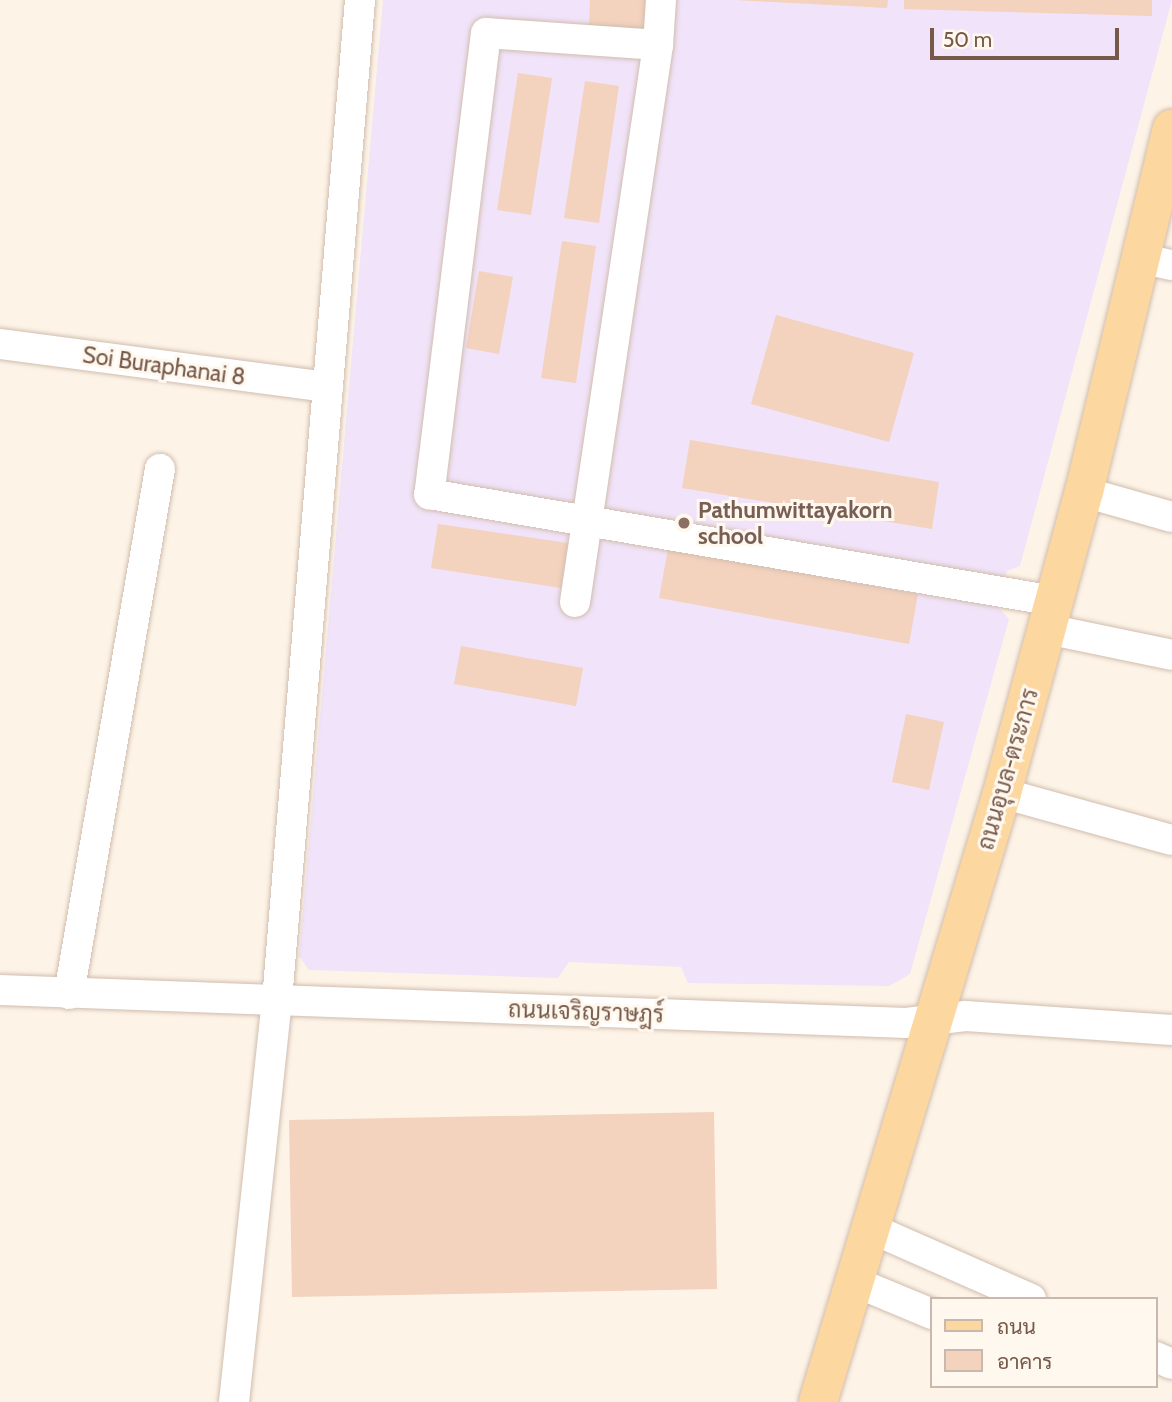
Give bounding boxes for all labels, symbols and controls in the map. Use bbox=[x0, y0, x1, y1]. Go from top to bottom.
scale bar bbox=[934, 14, 1123, 58]
text: 50 m bbox=[943, 27, 992, 52]
street label: Soi Buraphanai 8 bbox=[81, 341, 247, 391]
place label: Pathumwittayakorn school bbox=[698, 496, 892, 550]
marker: Pathumwittayakorn school bbox=[676, 515, 692, 531]
street label: ถนนอุบล-ตระการ bbox=[972, 685, 1044, 853]
street label: ถนนเจริญราษฎร์ bbox=[508, 995, 664, 1029]
legend bbox=[930, 1297, 1158, 1388]
text: ถนน bbox=[997, 1314, 1036, 1339]
text: อาคาร bbox=[997, 1349, 1053, 1374]

